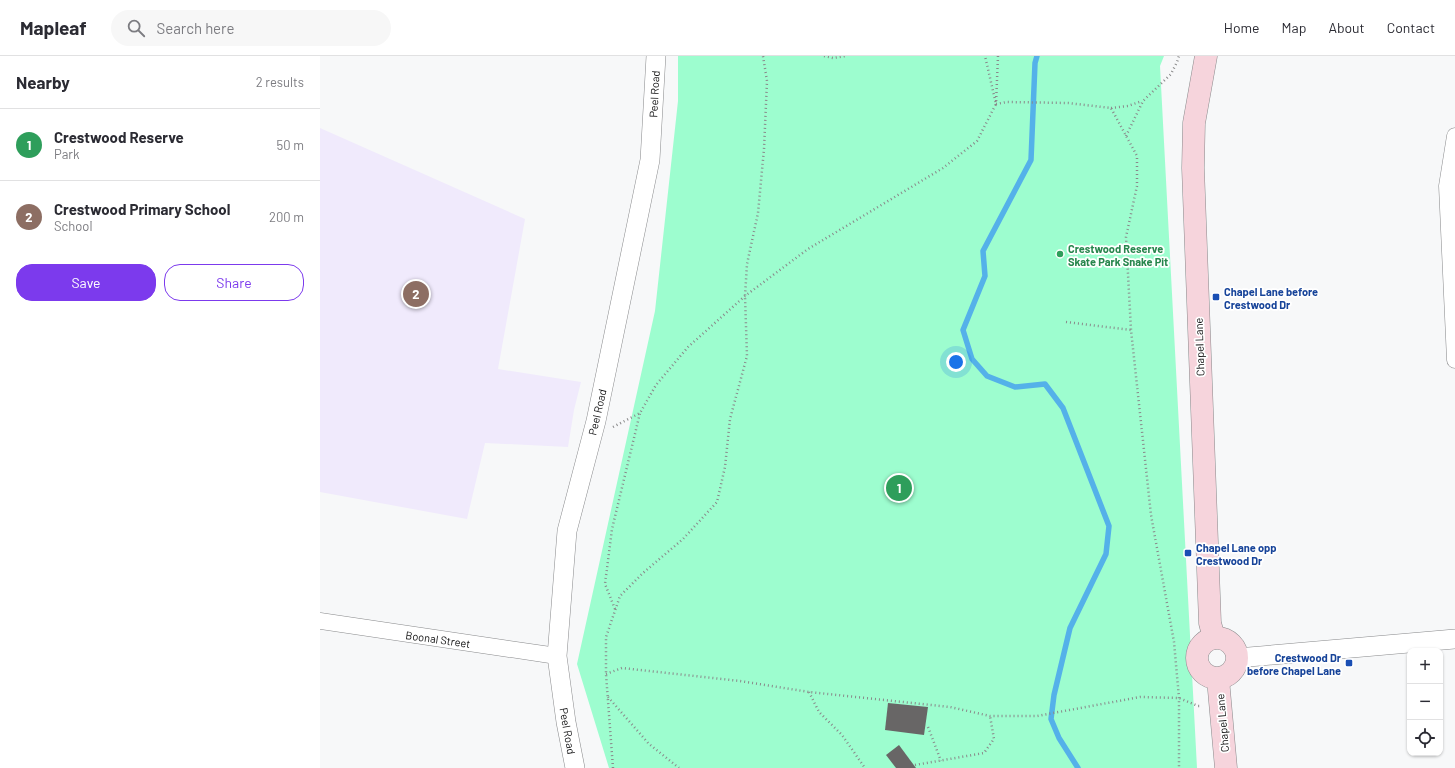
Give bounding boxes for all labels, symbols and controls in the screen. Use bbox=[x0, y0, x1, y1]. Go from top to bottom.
search box bbox=[111, 10, 391, 46]
text: Mapleaf bbox=[20, 16, 87, 39]
icon: search bbox=[125, 17, 147, 39]
text: Search here bbox=[157, 19, 235, 37]
text: Home bbox=[1224, 19, 1260, 36]
text: Map bbox=[1282, 19, 1306, 36]
text: About bbox=[1328, 19, 1365, 36]
text: Contact bbox=[1387, 19, 1435, 36]
street label: Peel Road bbox=[646, 70, 662, 118]
text: Nearby bbox=[16, 72, 70, 92]
text: 2 results bbox=[256, 74, 304, 90]
text: Crestwood Reserve bbox=[54, 128, 184, 146]
text: 1 bbox=[27, 137, 31, 153]
text: 50 m bbox=[277, 137, 304, 153]
text: Park bbox=[54, 146, 80, 162]
text: Crestwood Primary School bbox=[54, 200, 230, 218]
text: 2 bbox=[25, 209, 33, 225]
text: 200 m bbox=[269, 209, 304, 225]
text: School bbox=[54, 218, 92, 234]
place label: Crestwood Reserve Skate Park Snake Pit bbox=[1068, 242, 1168, 268]
marker: Crestwood Reserve Skate Park Snake Pit bbox=[1055, 249, 1065, 259]
button: Save bbox=[16, 264, 156, 301]
button: Share bbox=[164, 264, 304, 301]
pin: 2 bbox=[403, 279, 429, 309]
place label: Chapel Lane before Crestwood Dr bbox=[1224, 285, 1318, 311]
marker: Chapel Lane before Crestwood Dr bbox=[1211, 292, 1221, 302]
street label: Chapel Lane bbox=[1191, 317, 1207, 376]
your location bbox=[946, 352, 966, 372]
street label: Peel Road bbox=[585, 388, 609, 436]
pin: 1 bbox=[886, 473, 912, 503]
place label: Chapel Lane opp Crestwood Dr bbox=[1196, 541, 1277, 567]
marker: Chapel Lane opp Crestwood Dr bbox=[1183, 548, 1193, 558]
street label: Boonal Street bbox=[405, 628, 471, 650]
map controls bbox=[1407, 648, 1443, 756]
button: + bbox=[1407, 648, 1443, 684]
place label: Crestwood Dr before Chapel Lane bbox=[1247, 651, 1342, 677]
marker: Crestwood Dr before Chapel Lane bbox=[1344, 658, 1354, 668]
button: − bbox=[1407, 684, 1443, 720]
street label: Chapel Lane bbox=[1213, 693, 1231, 753]
street label: Peel Road bbox=[558, 707, 578, 755]
button: locate bbox=[1407, 720, 1443, 756]

